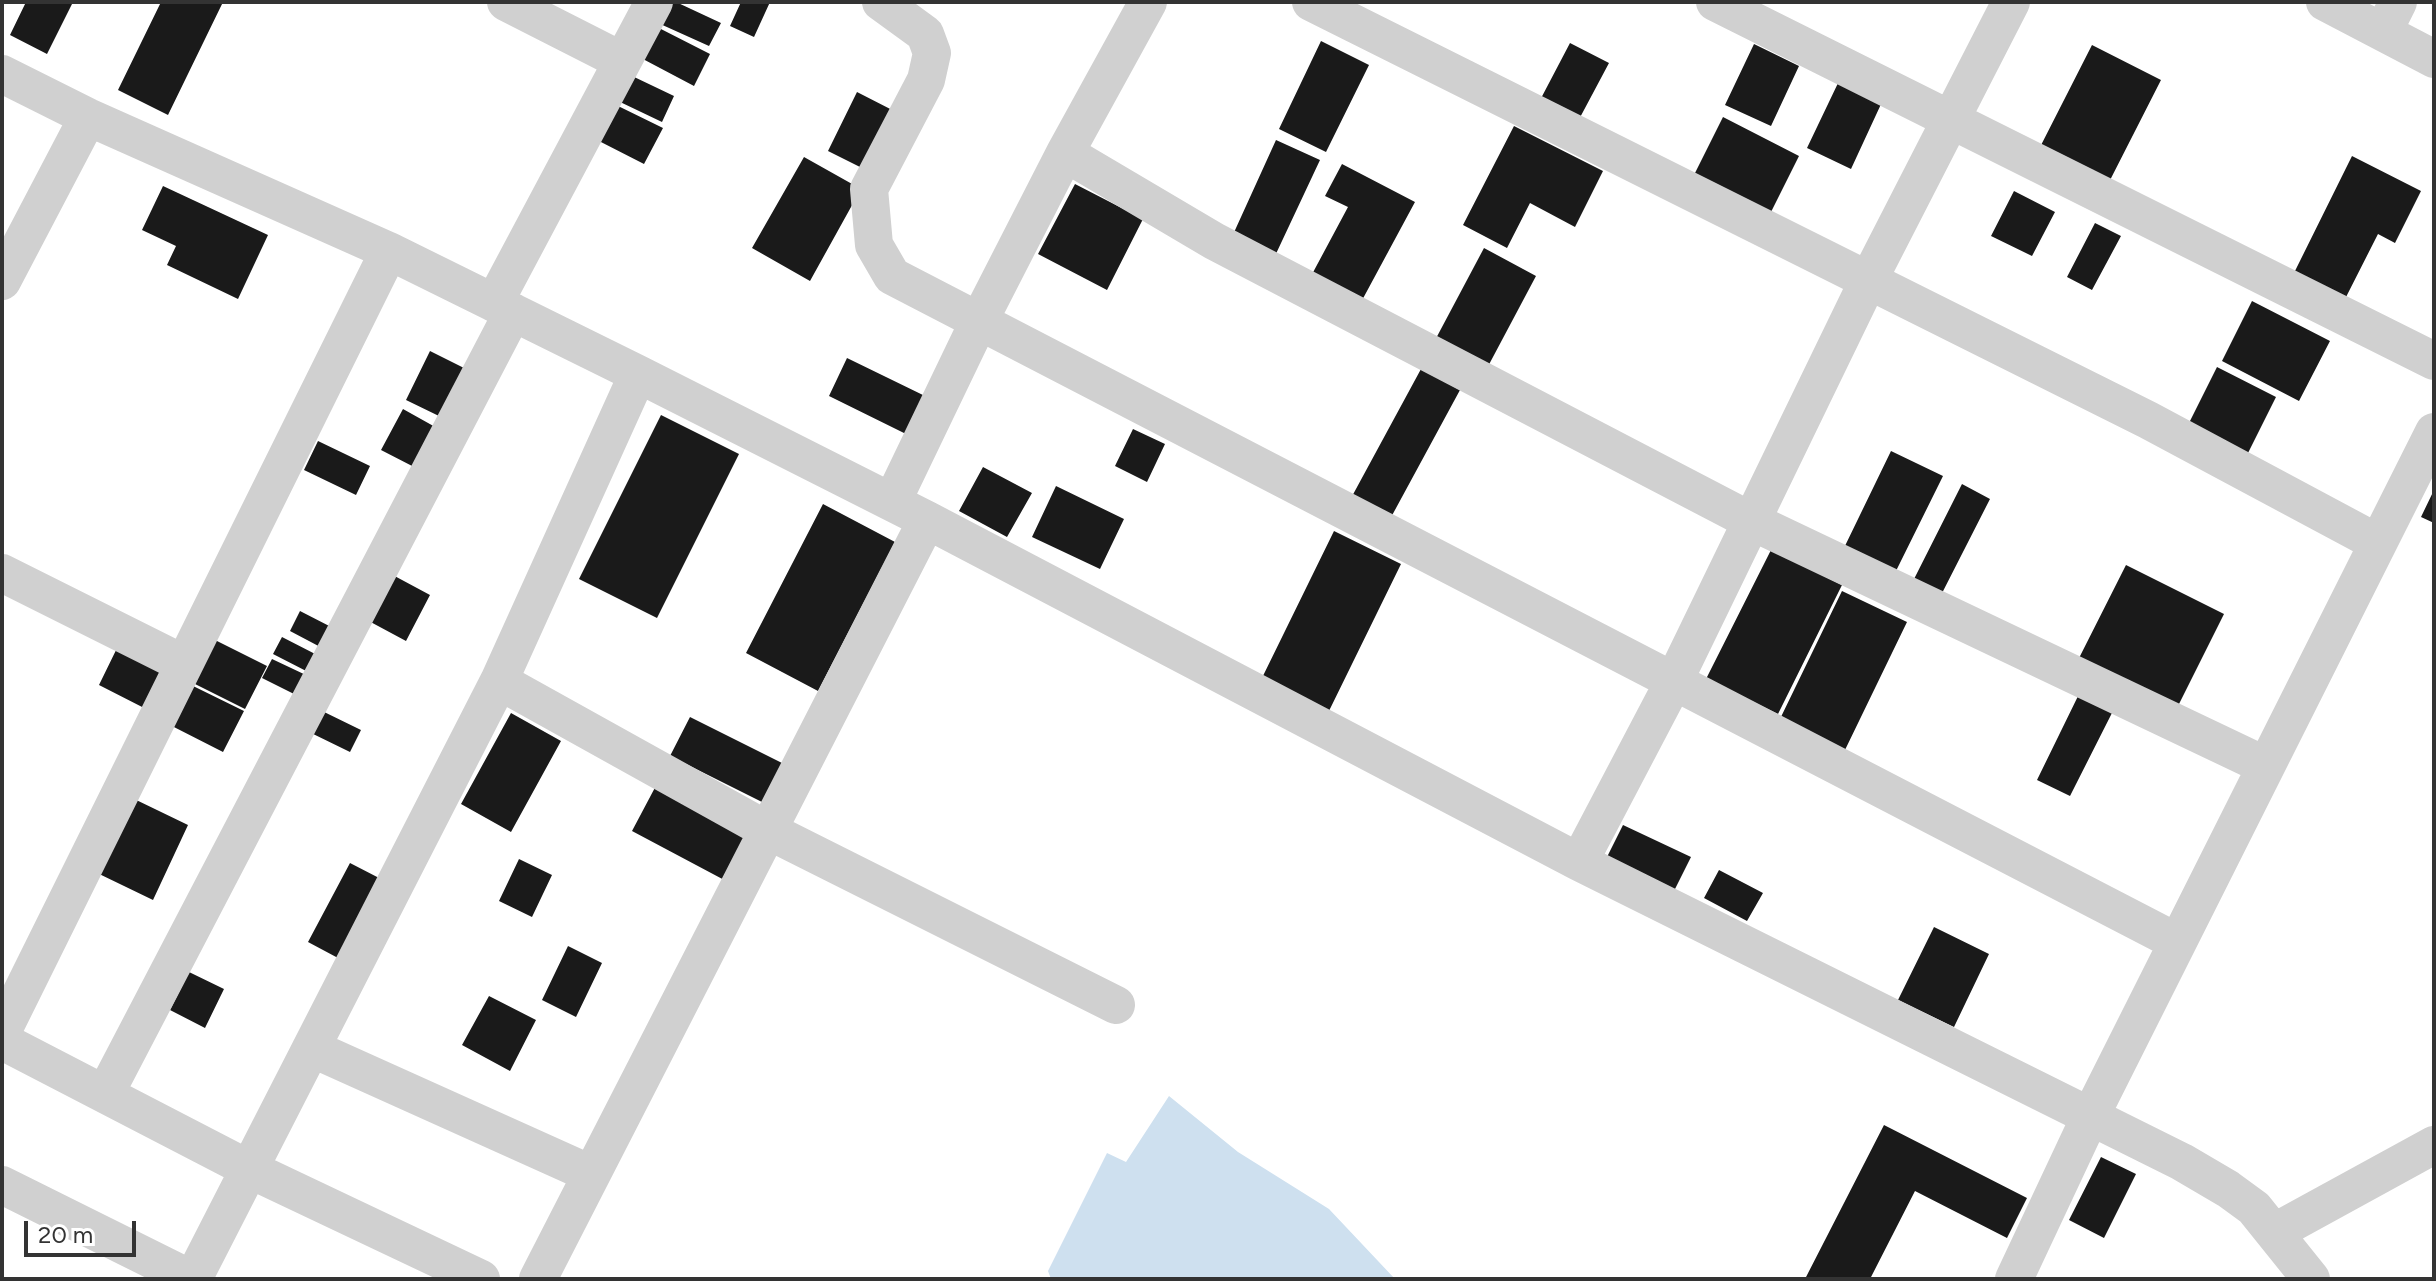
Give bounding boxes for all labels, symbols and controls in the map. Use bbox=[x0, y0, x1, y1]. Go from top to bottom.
scale bar bbox=[28, 1205, 140, 1255]
text: 20 m bbox=[38, 1220, 93, 1249]

